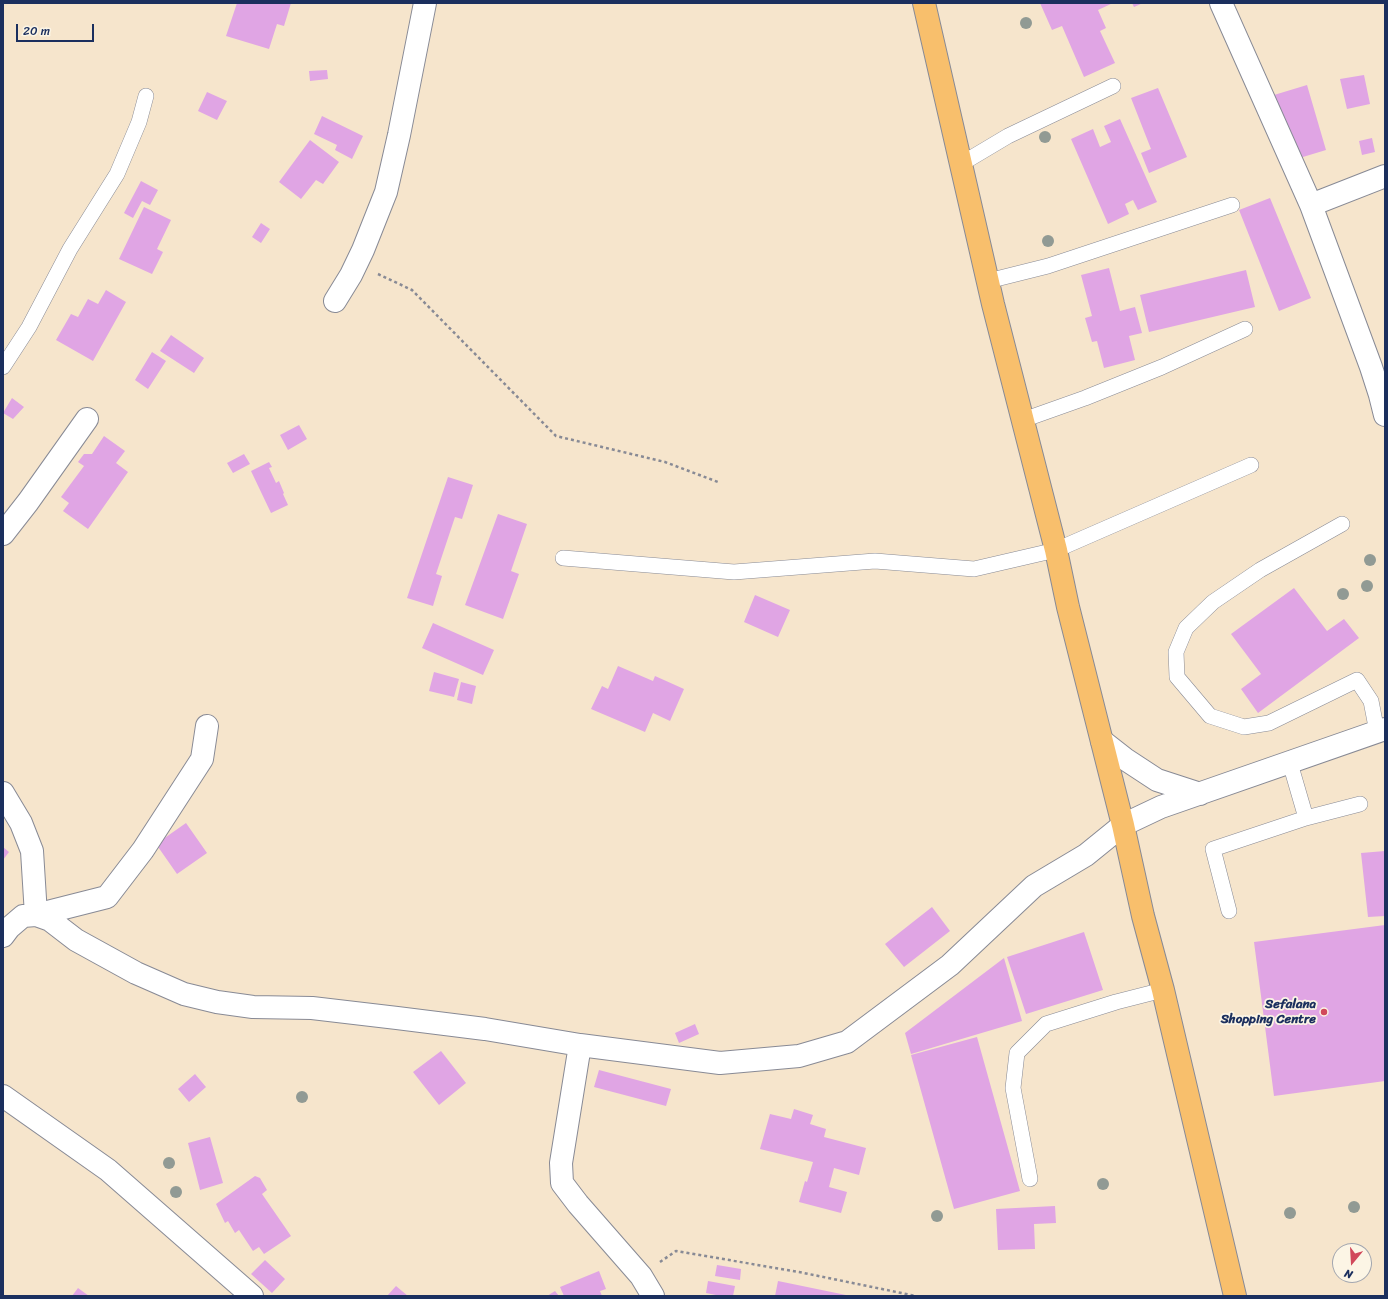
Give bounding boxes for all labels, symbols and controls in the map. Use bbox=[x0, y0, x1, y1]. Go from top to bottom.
scale bar bbox=[18, 16, 96, 42]
text: 20 m bbox=[23, 20, 50, 42]
place label: Sefalana Shopping Centre bbox=[1221, 997, 1316, 1028]
marker: Sefalana Shopping Centre bbox=[1319, 1007, 1329, 1017]
north arrow bbox=[1332, 1243, 1372, 1283]
text: N bbox=[1342, 1264, 1355, 1284]

